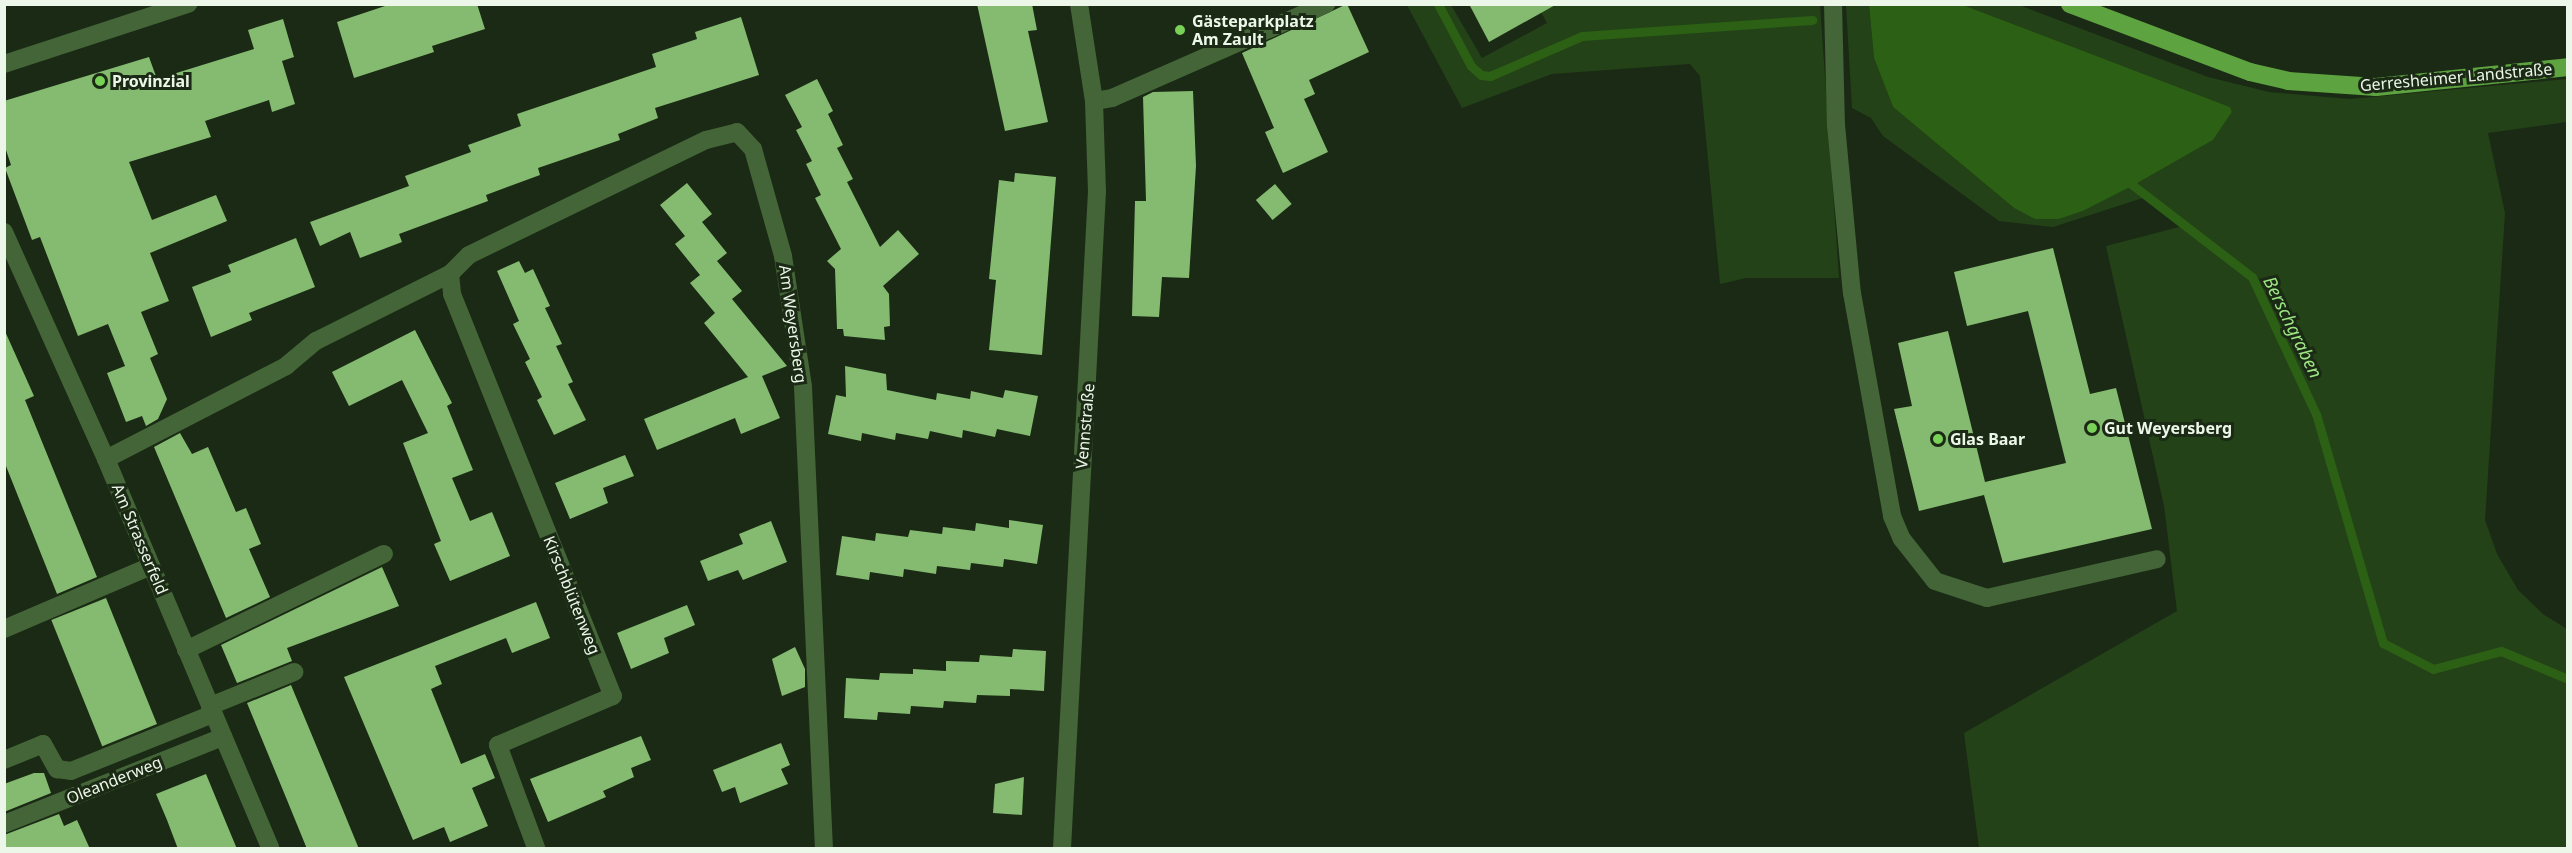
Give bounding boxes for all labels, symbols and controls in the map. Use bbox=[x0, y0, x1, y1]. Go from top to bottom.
place label: Gästeparkplatz Am Zault bbox=[1192, 11, 1314, 49]
marker: Gästeparkplatz Am Zault bbox=[1173, 23, 1187, 37]
street label: Gerresheimer Landstraße bbox=[2359, 59, 2553, 95]
place label: Provinzial bbox=[112, 71, 190, 91]
marker: Provinzial bbox=[93, 74, 107, 88]
street label: Am Weyersberg bbox=[775, 264, 811, 384]
water label: Berschgraben bbox=[2259, 273, 2327, 381]
street label: Vennstraße bbox=[1072, 382, 1098, 470]
place label: Gut Weyersberg bbox=[2104, 418, 2232, 438]
marker: Gut Weyersberg bbox=[2085, 421, 2099, 435]
place label: Glas Baar bbox=[1950, 429, 2025, 449]
marker: Glas Baar bbox=[1931, 432, 1945, 446]
street label: Am Strasserfeld bbox=[108, 481, 172, 597]
street label: Kirschblütenweg bbox=[540, 533, 604, 657]
street label: Oleanderweg bbox=[63, 752, 165, 808]

